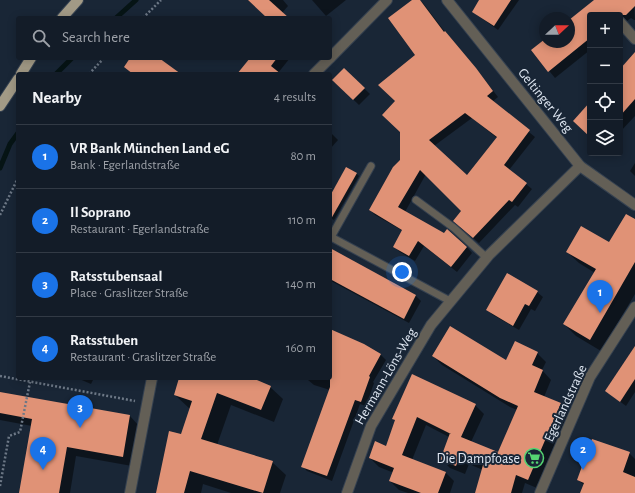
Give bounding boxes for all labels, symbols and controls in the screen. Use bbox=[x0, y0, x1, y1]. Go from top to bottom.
north arrow bbox=[539, 12, 575, 48]
map controls bbox=[587, 12, 623, 156]
button: + bbox=[587, 12, 623, 48]
search box bbox=[16, 16, 332, 60]
icon: search bbox=[30, 27, 52, 49]
text: Search here bbox=[62, 30, 130, 45]
button: − bbox=[587, 48, 623, 84]
street label: Geltinger Weg bbox=[515, 66, 575, 136]
button: locate bbox=[587, 84, 623, 120]
text: Nearby bbox=[32, 89, 82, 106]
text: 4 results bbox=[274, 91, 316, 104]
button: layers bbox=[587, 120, 623, 156]
text: VR Bank München Land eG bbox=[70, 141, 229, 156]
text: 1 bbox=[43, 150, 47, 163]
text: 80 m bbox=[290, 150, 316, 163]
text: Bank · Egerlandstraße bbox=[70, 159, 180, 172]
text: Il Soprano bbox=[70, 205, 131, 220]
text: 2 bbox=[42, 214, 48, 227]
text: 110 m bbox=[288, 214, 316, 227]
text: Restaurant · Egerlandstraße bbox=[70, 223, 209, 236]
your location bbox=[392, 262, 412, 282]
text: Ratsstubensaal bbox=[70, 269, 162, 284]
text: 3 bbox=[42, 278, 48, 291]
text: 140 m bbox=[286, 278, 316, 291]
pin: 1 bbox=[587, 280, 613, 313]
text: Place · Graslitzer Straße bbox=[70, 287, 188, 300]
street label: Hermann-Löns-Weg bbox=[353, 326, 419, 427]
text: Ratsstuben bbox=[70, 333, 138, 348]
text: 4 bbox=[42, 342, 48, 355]
text: 160 m bbox=[286, 342, 316, 355]
text: Restaurant · Graslitzer Straße bbox=[70, 351, 216, 364]
street label: Egerlandstraße bbox=[542, 363, 590, 444]
pin: 3 bbox=[67, 395, 93, 428]
pin: 4 bbox=[30, 437, 56, 470]
pin: 2 bbox=[570, 437, 596, 470]
supermarket icon: Die Dampfoase bbox=[523, 447, 545, 469]
place label: Die Dampfoase bbox=[436, 452, 520, 466]

